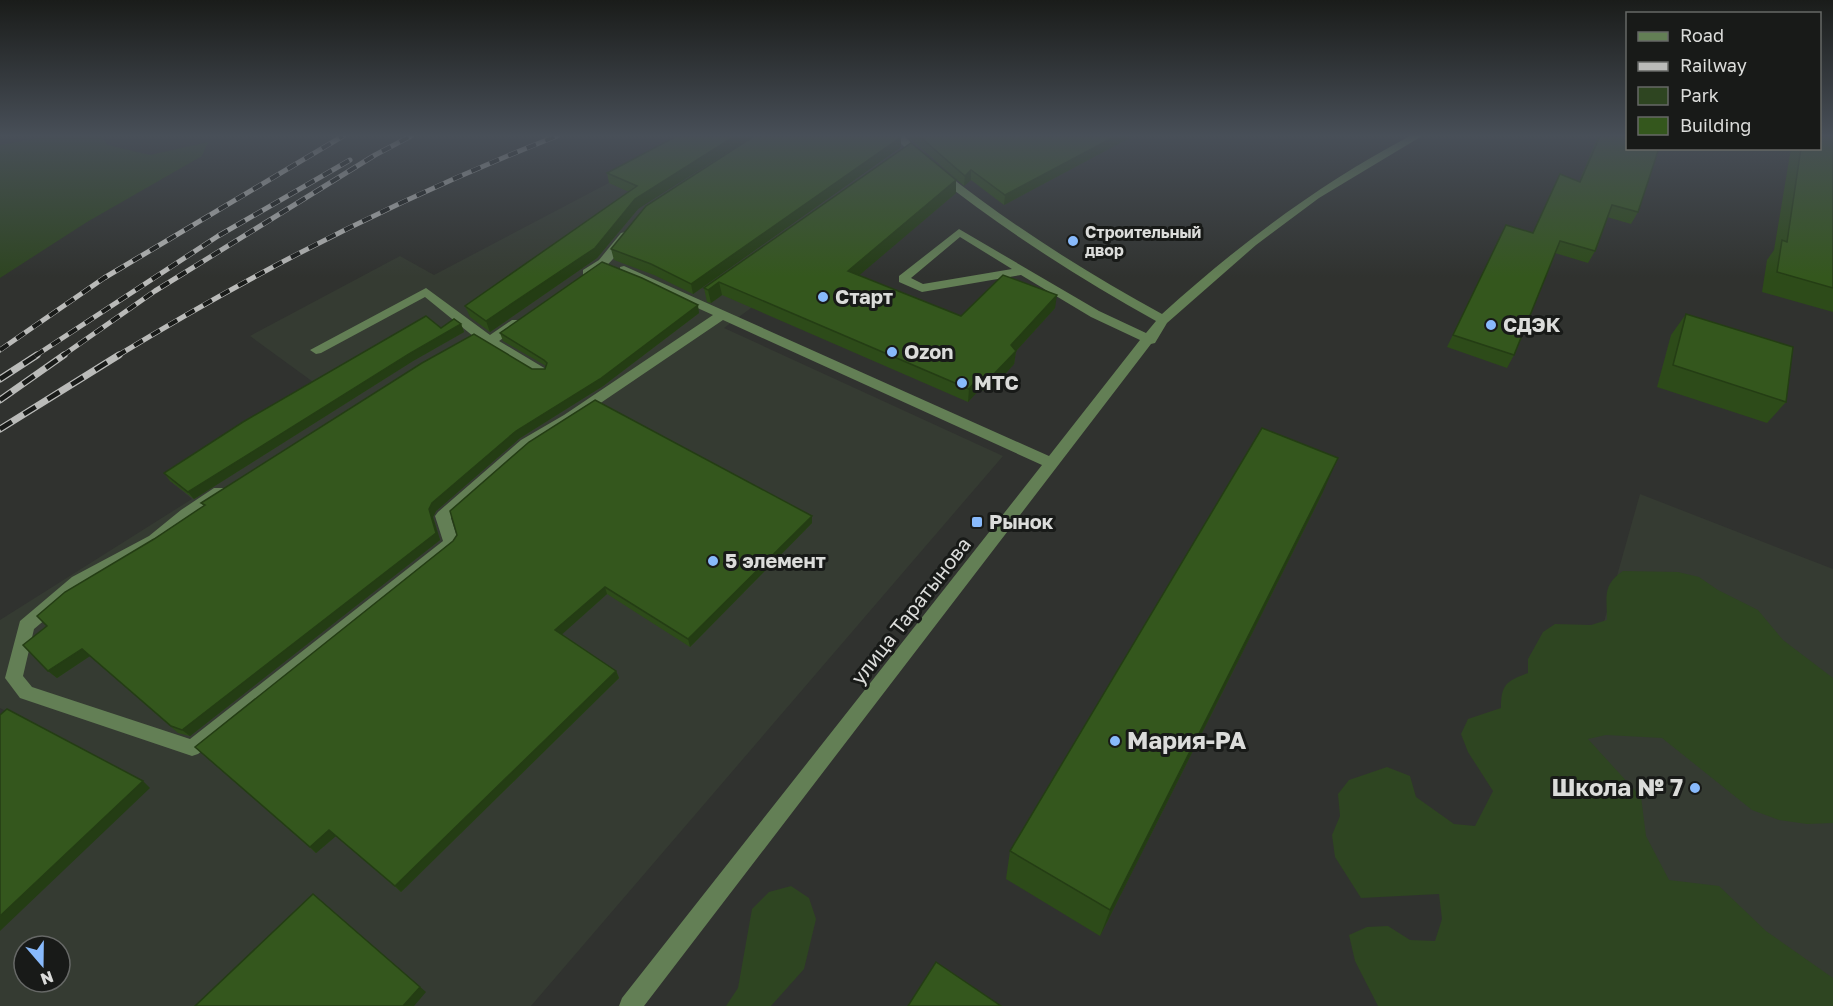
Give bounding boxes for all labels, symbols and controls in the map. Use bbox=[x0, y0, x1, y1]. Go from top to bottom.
legend bbox=[1626, 12, 1821, 150]
text: Road bbox=[1680, 24, 1724, 46]
text: Railway bbox=[1680, 54, 1747, 76]
text: Park bbox=[1680, 84, 1719, 106]
text: Building bbox=[1680, 114, 1751, 136]
place label: Строительный двор bbox=[1085, 222, 1201, 260]
marker: Строительный двор bbox=[1066, 234, 1080, 248]
place label: Старт bbox=[835, 284, 893, 308]
marker: Старт bbox=[816, 290, 830, 304]
place label: СДЭК bbox=[1503, 312, 1561, 336]
marker: СДЭК bbox=[1484, 318, 1498, 332]
place label: Ozon bbox=[904, 339, 953, 363]
marker: Ozon bbox=[885, 345, 899, 359]
place label: МТС bbox=[974, 370, 1019, 394]
marker: МТС bbox=[955, 376, 969, 390]
place label: Рынок bbox=[989, 509, 1054, 533]
marker: Рынок bbox=[970, 515, 984, 529]
street label: улица Таратынова bbox=[845, 532, 975, 689]
place label: 5 элемент bbox=[725, 548, 826, 572]
marker: 5 элемент bbox=[706, 554, 720, 568]
place label: Мария-РА bbox=[1127, 725, 1246, 754]
marker: Мария-РА bbox=[1108, 734, 1122, 748]
place label: Школа № 7 bbox=[1551, 772, 1683, 801]
marker: Школа № 7 bbox=[1688, 781, 1702, 795]
north arrow bbox=[12, 934, 72, 994]
text: N bbox=[38, 967, 56, 990]

